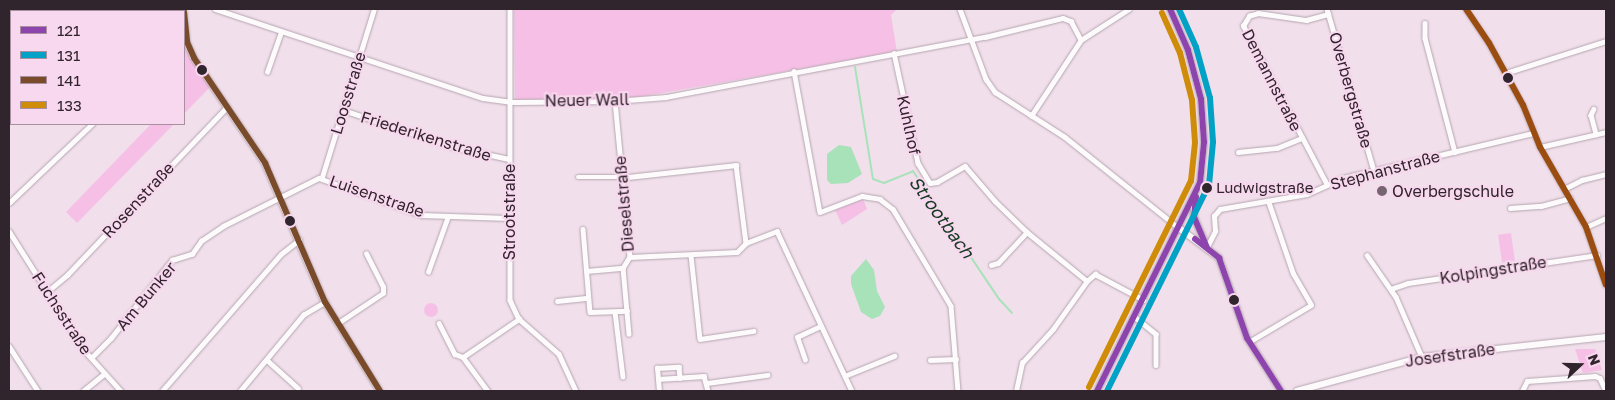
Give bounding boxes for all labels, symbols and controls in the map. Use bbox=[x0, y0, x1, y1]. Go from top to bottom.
legend bbox=[10, 10, 185, 125]
text: 121 bbox=[57, 21, 80, 39]
street label: Demannstraße bbox=[1238, 26, 1306, 134]
street label: Overbergstraße bbox=[1325, 30, 1377, 150]
text: 131 bbox=[57, 46, 80, 64]
street label: Loosstraße bbox=[326, 49, 370, 137]
unlabelled marker bbox=[197, 65, 207, 75]
text: 141 bbox=[57, 71, 81, 89]
unlabelled marker bbox=[1503, 73, 1513, 83]
street label: Neuer Wall bbox=[545, 90, 629, 110]
street label: Kuhlhof bbox=[893, 93, 925, 157]
text: 133 bbox=[57, 96, 82, 114]
street label: Friederikenstraße bbox=[358, 107, 494, 165]
street label: Stephanstraße bbox=[1328, 146, 1442, 194]
street label: Dieselstraße bbox=[610, 155, 638, 253]
street label: Rosenstraße bbox=[98, 158, 178, 242]
street label: Strootstraße bbox=[499, 164, 519, 260]
street label: Luisenstraße bbox=[327, 171, 427, 221]
water label: Strootbach bbox=[905, 172, 979, 262]
place label: Ludwigstraße bbox=[1216, 179, 1313, 197]
place label: Overbergschule bbox=[1392, 181, 1514, 201]
marker: Ludwigstraße bbox=[1202, 183, 1212, 193]
marker: Overbergschule bbox=[1376, 185, 1388, 197]
unlabelled marker bbox=[285, 216, 295, 226]
street label: Kolpingstraße bbox=[1438, 252, 1548, 288]
street label: Am Bunker bbox=[112, 258, 180, 334]
street label: Fuchsstraße bbox=[28, 268, 96, 358]
unlabelled marker bbox=[1229, 295, 1239, 305]
street label: Josefstraße bbox=[1404, 339, 1496, 371]
north arrow bbox=[1555, 340, 1605, 390]
text: N bbox=[1585, 351, 1604, 367]

